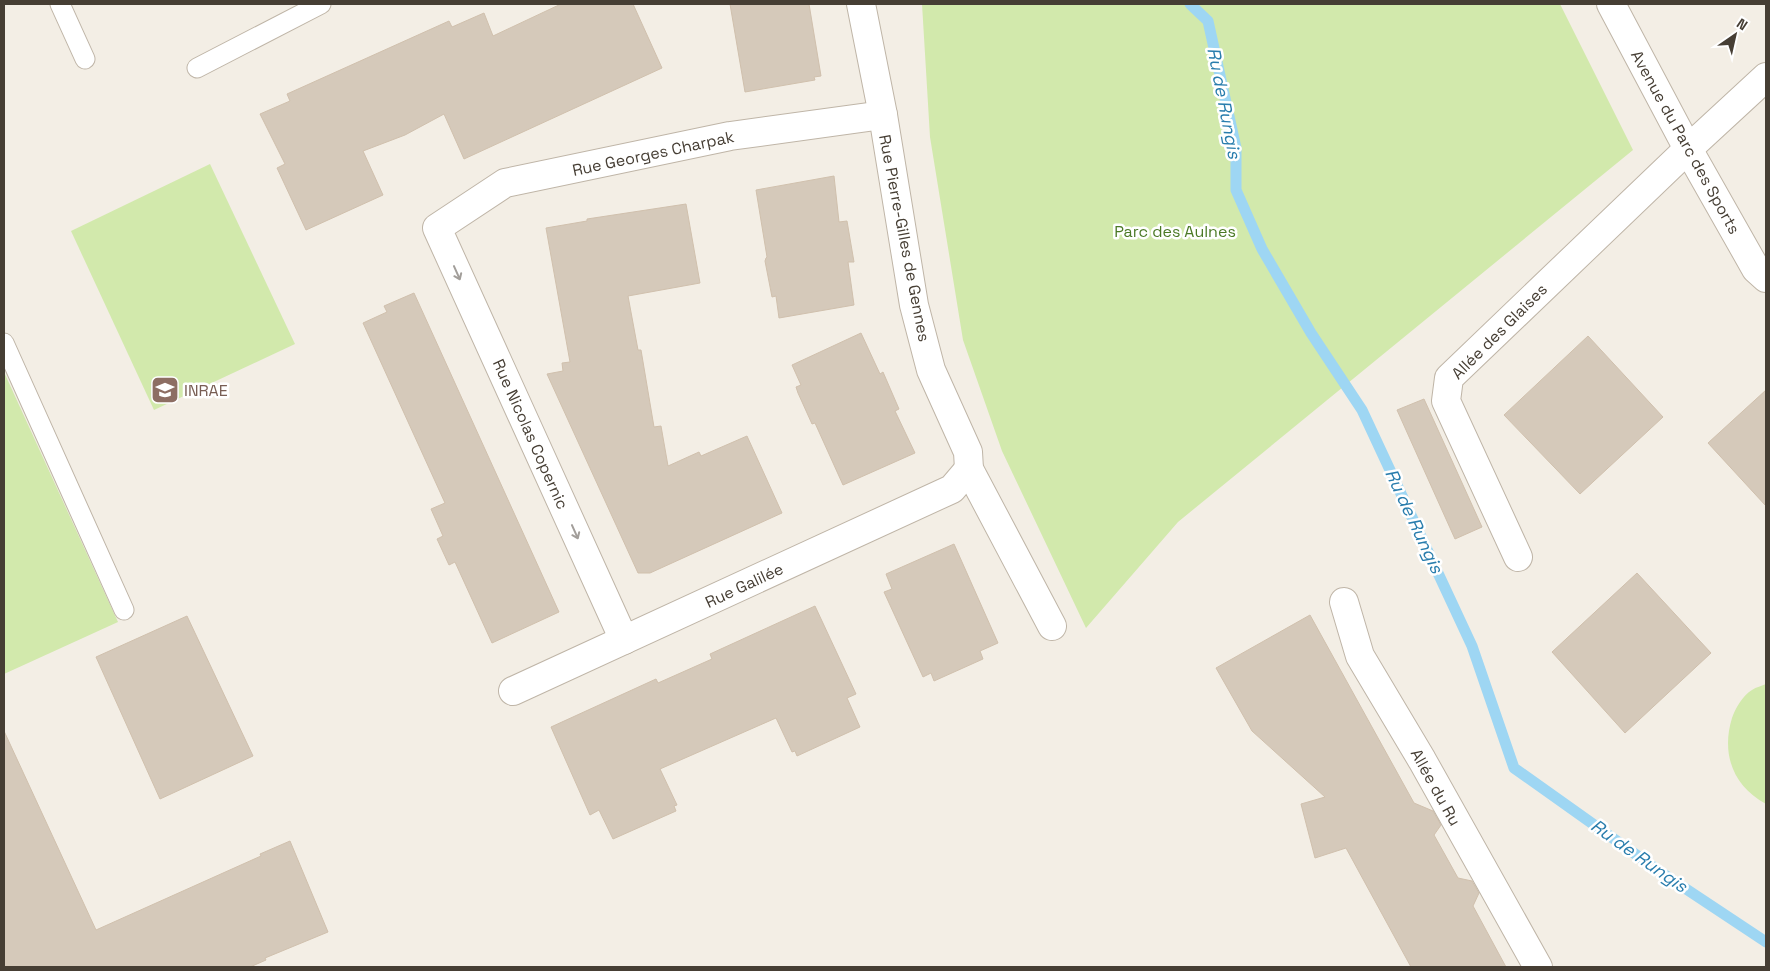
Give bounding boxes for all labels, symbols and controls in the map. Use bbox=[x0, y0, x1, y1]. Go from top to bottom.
north arrow bbox=[1710, 10, 1760, 60]
text: N bbox=[1733, 14, 1751, 34]
water label: Ru de Rungis bbox=[1202, 45, 1247, 161]
street label: Avenue du Parc des Sports bbox=[1626, 47, 1745, 238]
street label: Rue Georges Charpak bbox=[570, 126, 736, 181]
street label: Rue Pierre-Gilles de Gennes bbox=[874, 133, 935, 344]
park label: Parc des Aulnes bbox=[1114, 221, 1236, 242]
one-way arrow bbox=[453, 265, 463, 280]
street label: Allée des Glaises bbox=[1447, 279, 1552, 384]
street label: Rue Nicolas Copernic bbox=[488, 356, 573, 513]
school or university icon: INRAE bbox=[150, 375, 180, 405]
place label: INRAE bbox=[184, 380, 228, 401]
water label: Ru de Rungis bbox=[1380, 465, 1449, 577]
one-way arrow bbox=[571, 524, 581, 539]
street label: Rue Galilée bbox=[702, 558, 787, 613]
street label: Allée du Ru bbox=[1406, 745, 1465, 830]
water label: Ru de Rungis bbox=[1587, 814, 1692, 898]

